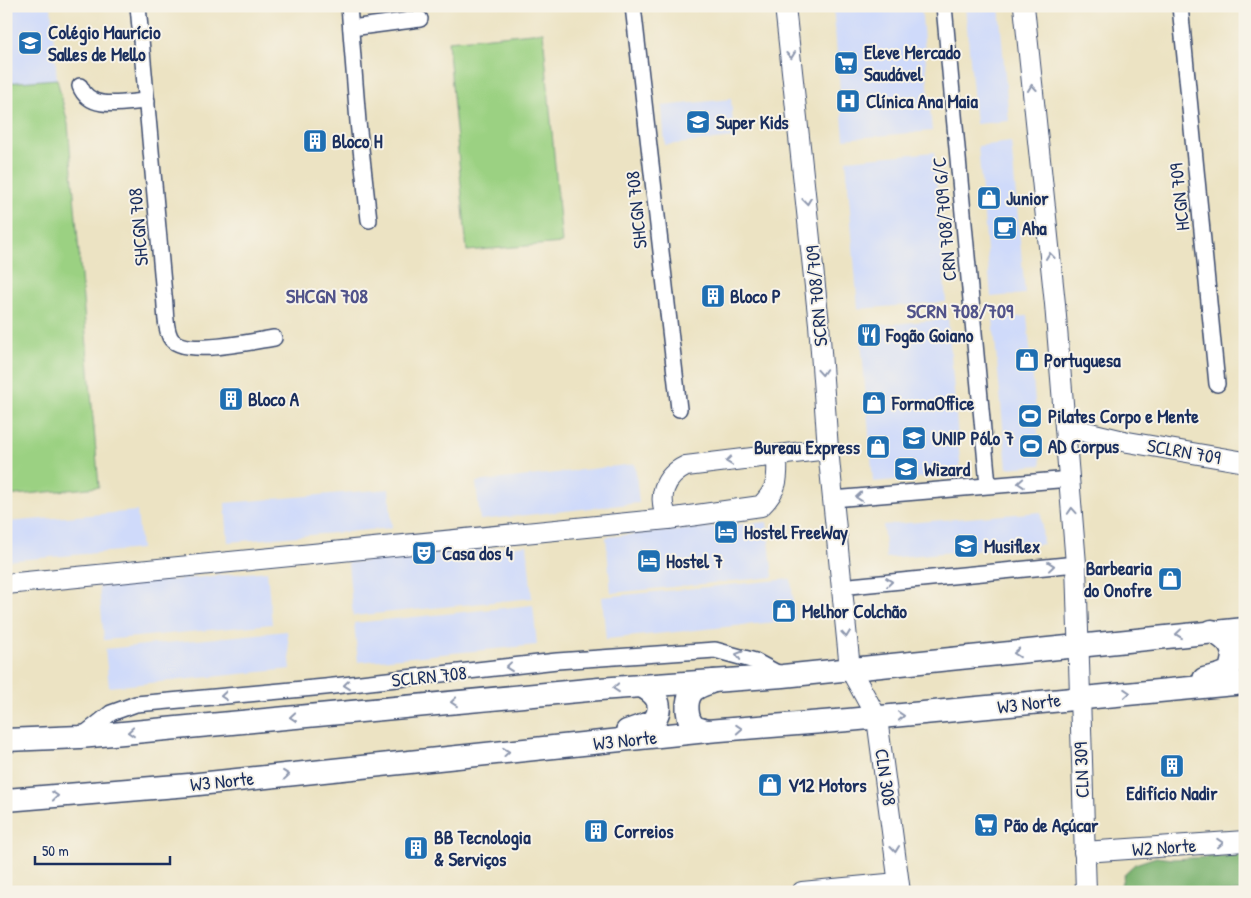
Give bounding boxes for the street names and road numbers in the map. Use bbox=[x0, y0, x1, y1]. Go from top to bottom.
street label: CRN 708/709 G/C bbox=[926, 156, 962, 282]
street label: HCGN 709 bbox=[1163, 162, 1195, 232]
street label: SHCGN 708 bbox=[619, 170, 653, 250]
street label: SHCGN 708 bbox=[122, 187, 154, 267]
street label: SCRN 708/709 bbox=[799, 244, 833, 348]
street label: SCLRN 709 bbox=[1145, 432, 1223, 470]
street label: SCLRN 708 bbox=[390, 659, 468, 693]
street label: W3 Norte bbox=[996, 686, 1063, 720]
street label: W3 Norte bbox=[592, 724, 659, 756]
street label: CLN 309 bbox=[1067, 742, 1095, 798]
street label: CLN 308 bbox=[869, 747, 903, 807]
street label: W3 Norte bbox=[189, 765, 256, 797]
street label: W2 Norte bbox=[1131, 832, 1197, 862]

